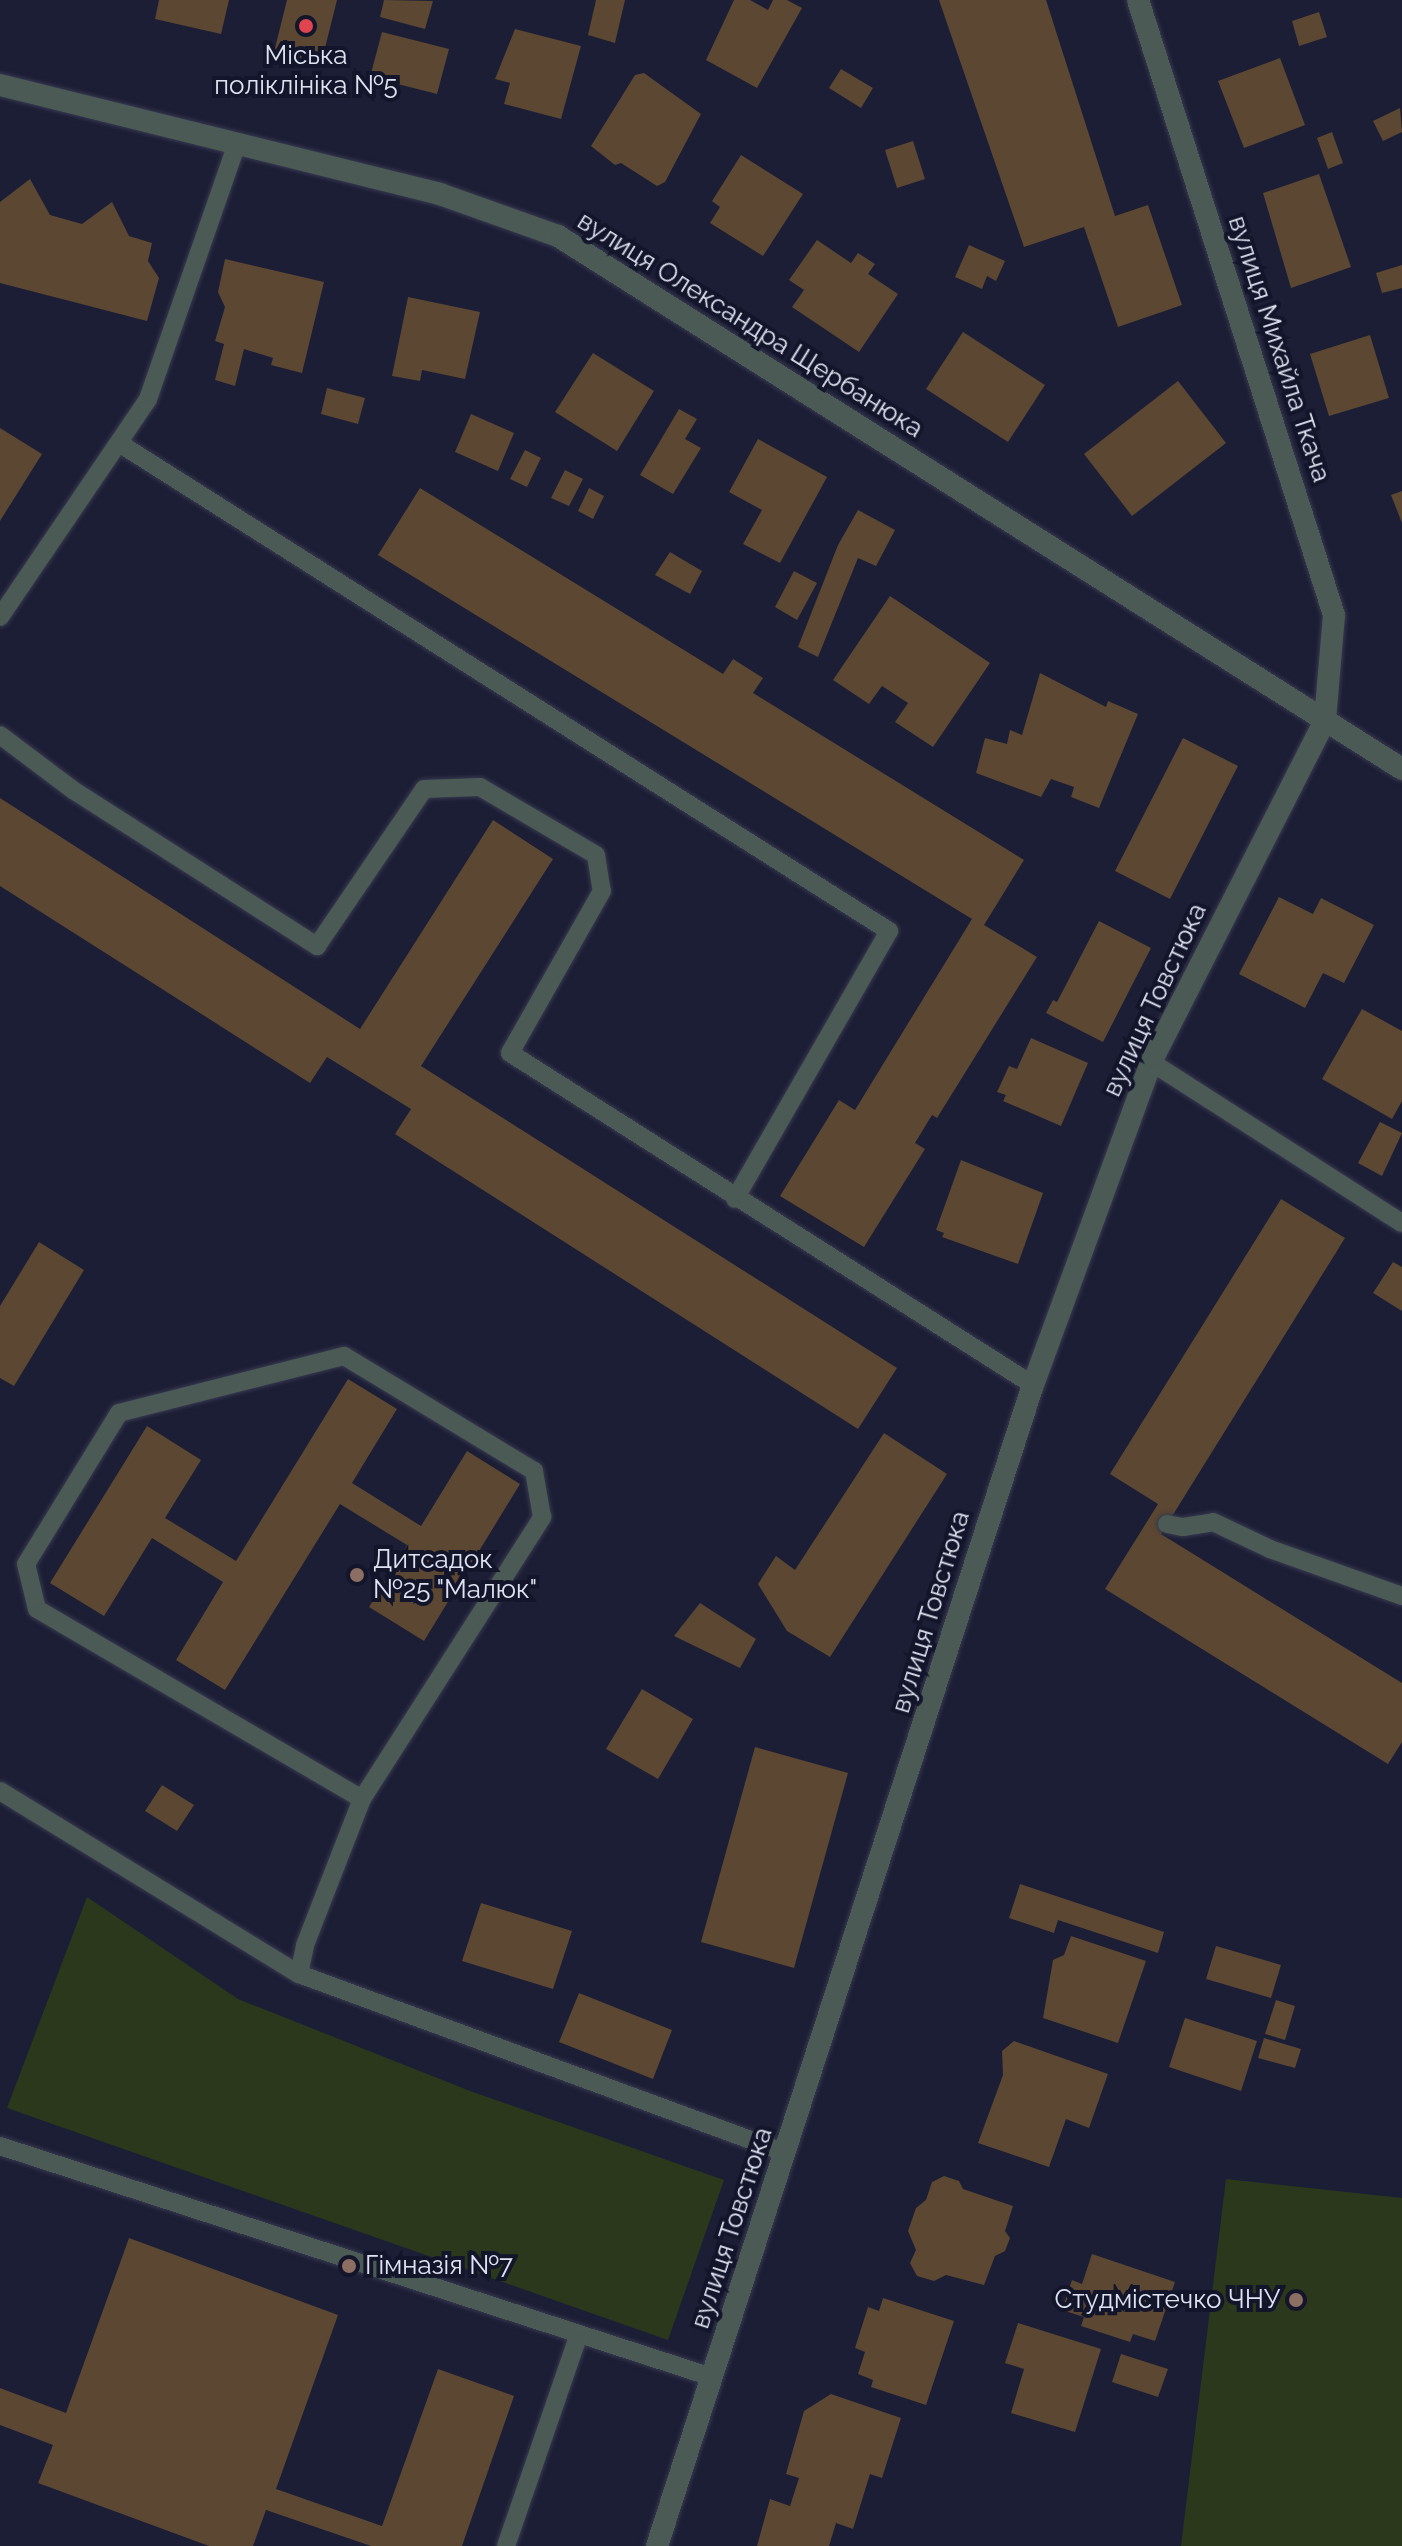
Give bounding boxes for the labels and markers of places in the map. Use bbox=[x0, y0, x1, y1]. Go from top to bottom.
marker: Міська поліклініка №5 bbox=[295, 15, 317, 37]
place label: Міська поліклініка №5 bbox=[214, 40, 398, 102]
place label: Дитсадок №25 "Малюк" bbox=[373, 1544, 538, 1606]
marker: Дитсадок №25 "Малюк" bbox=[348, 1566, 366, 1584]
place label: Гімназія №7 bbox=[365, 2250, 513, 2282]
marker: Гімназія №7 bbox=[340, 2257, 358, 2275]
place label: Студмістечко ЧНУ bbox=[1054, 2284, 1280, 2316]
marker: Студмістечко ЧНУ bbox=[1287, 2291, 1305, 2309]

